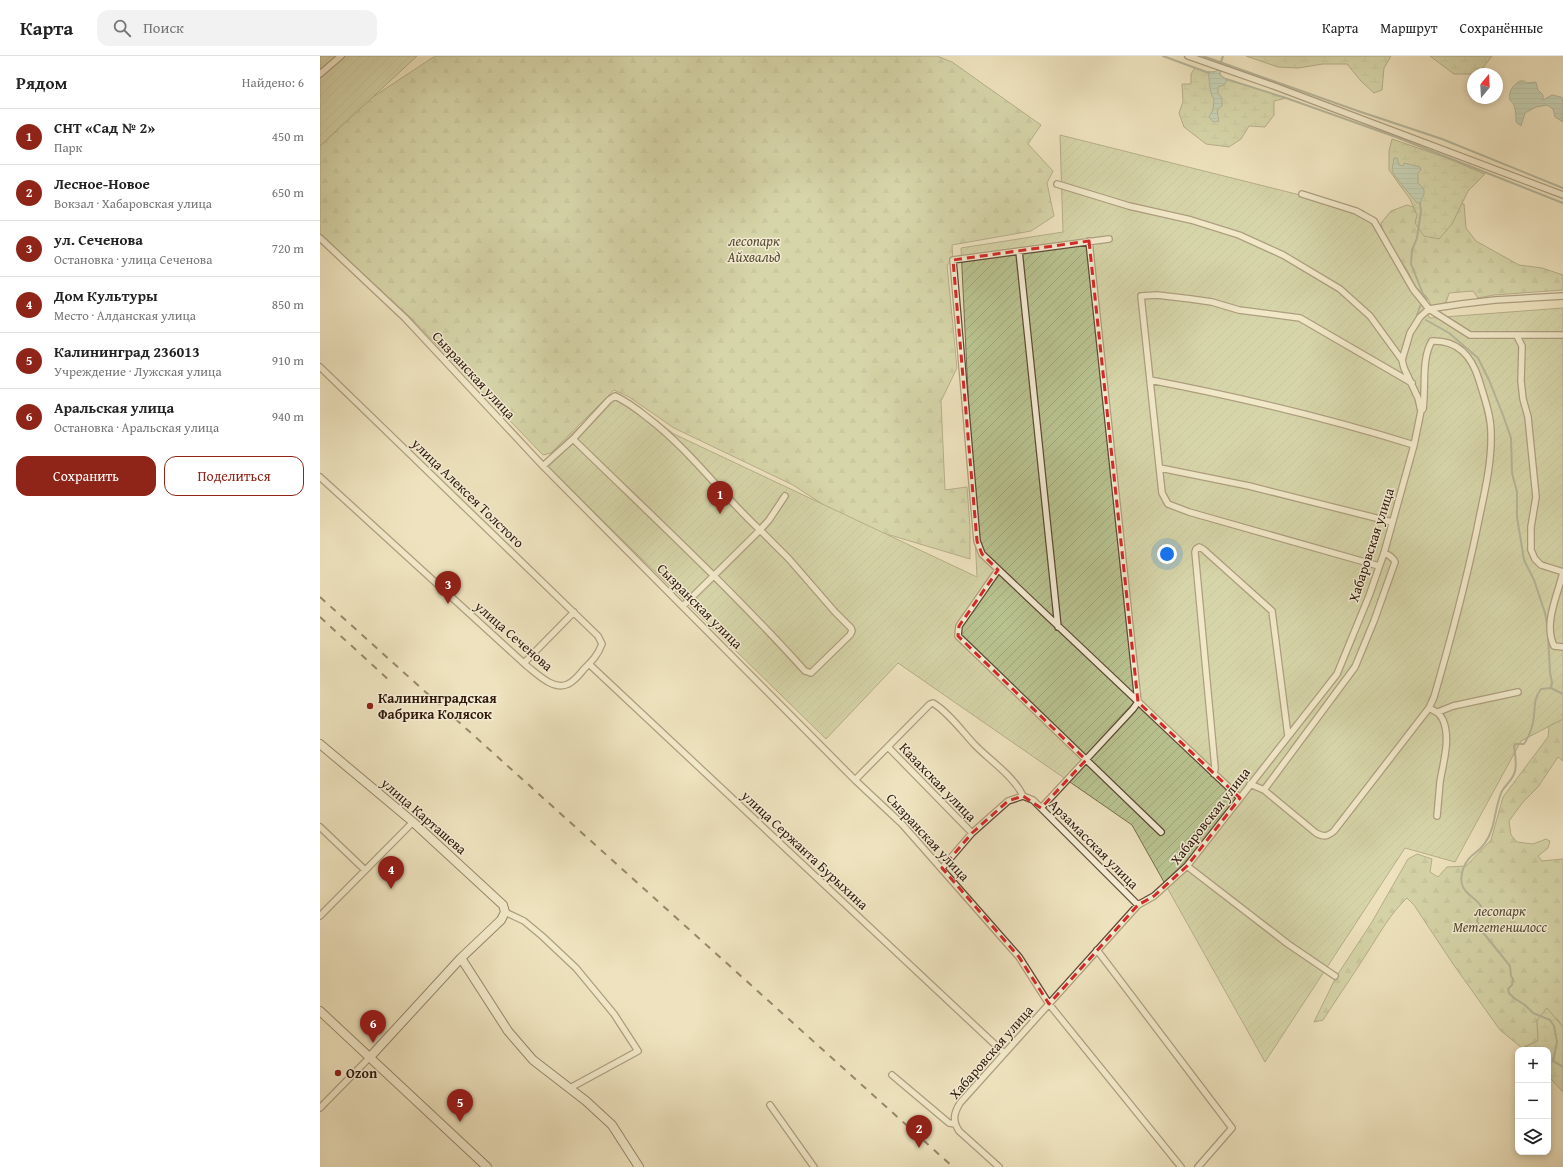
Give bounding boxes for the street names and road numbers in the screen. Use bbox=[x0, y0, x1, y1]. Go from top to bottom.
street label: Сызранская улица bbox=[428, 326, 520, 424]
street label: улица Алексея Толстого bbox=[406, 433, 529, 552]
street label: Хабаровская улица bbox=[1343, 485, 1399, 605]
street label: Сызранская улица bbox=[653, 559, 748, 654]
street label: улица Сеченова bbox=[470, 596, 558, 676]
street label: Казахская улица bbox=[895, 738, 981, 826]
street label: Хабаровская улица bbox=[1166, 763, 1255, 869]
street label: улица Карташева bbox=[376, 772, 471, 859]
street label: улица Сержанта Бурыхина bbox=[736, 785, 873, 914]
street label: Сызранская улица bbox=[882, 788, 974, 886]
street label: Арзамасская улица bbox=[1045, 795, 1144, 894]
street label: Хабаровская улица bbox=[944, 1000, 1038, 1103]

